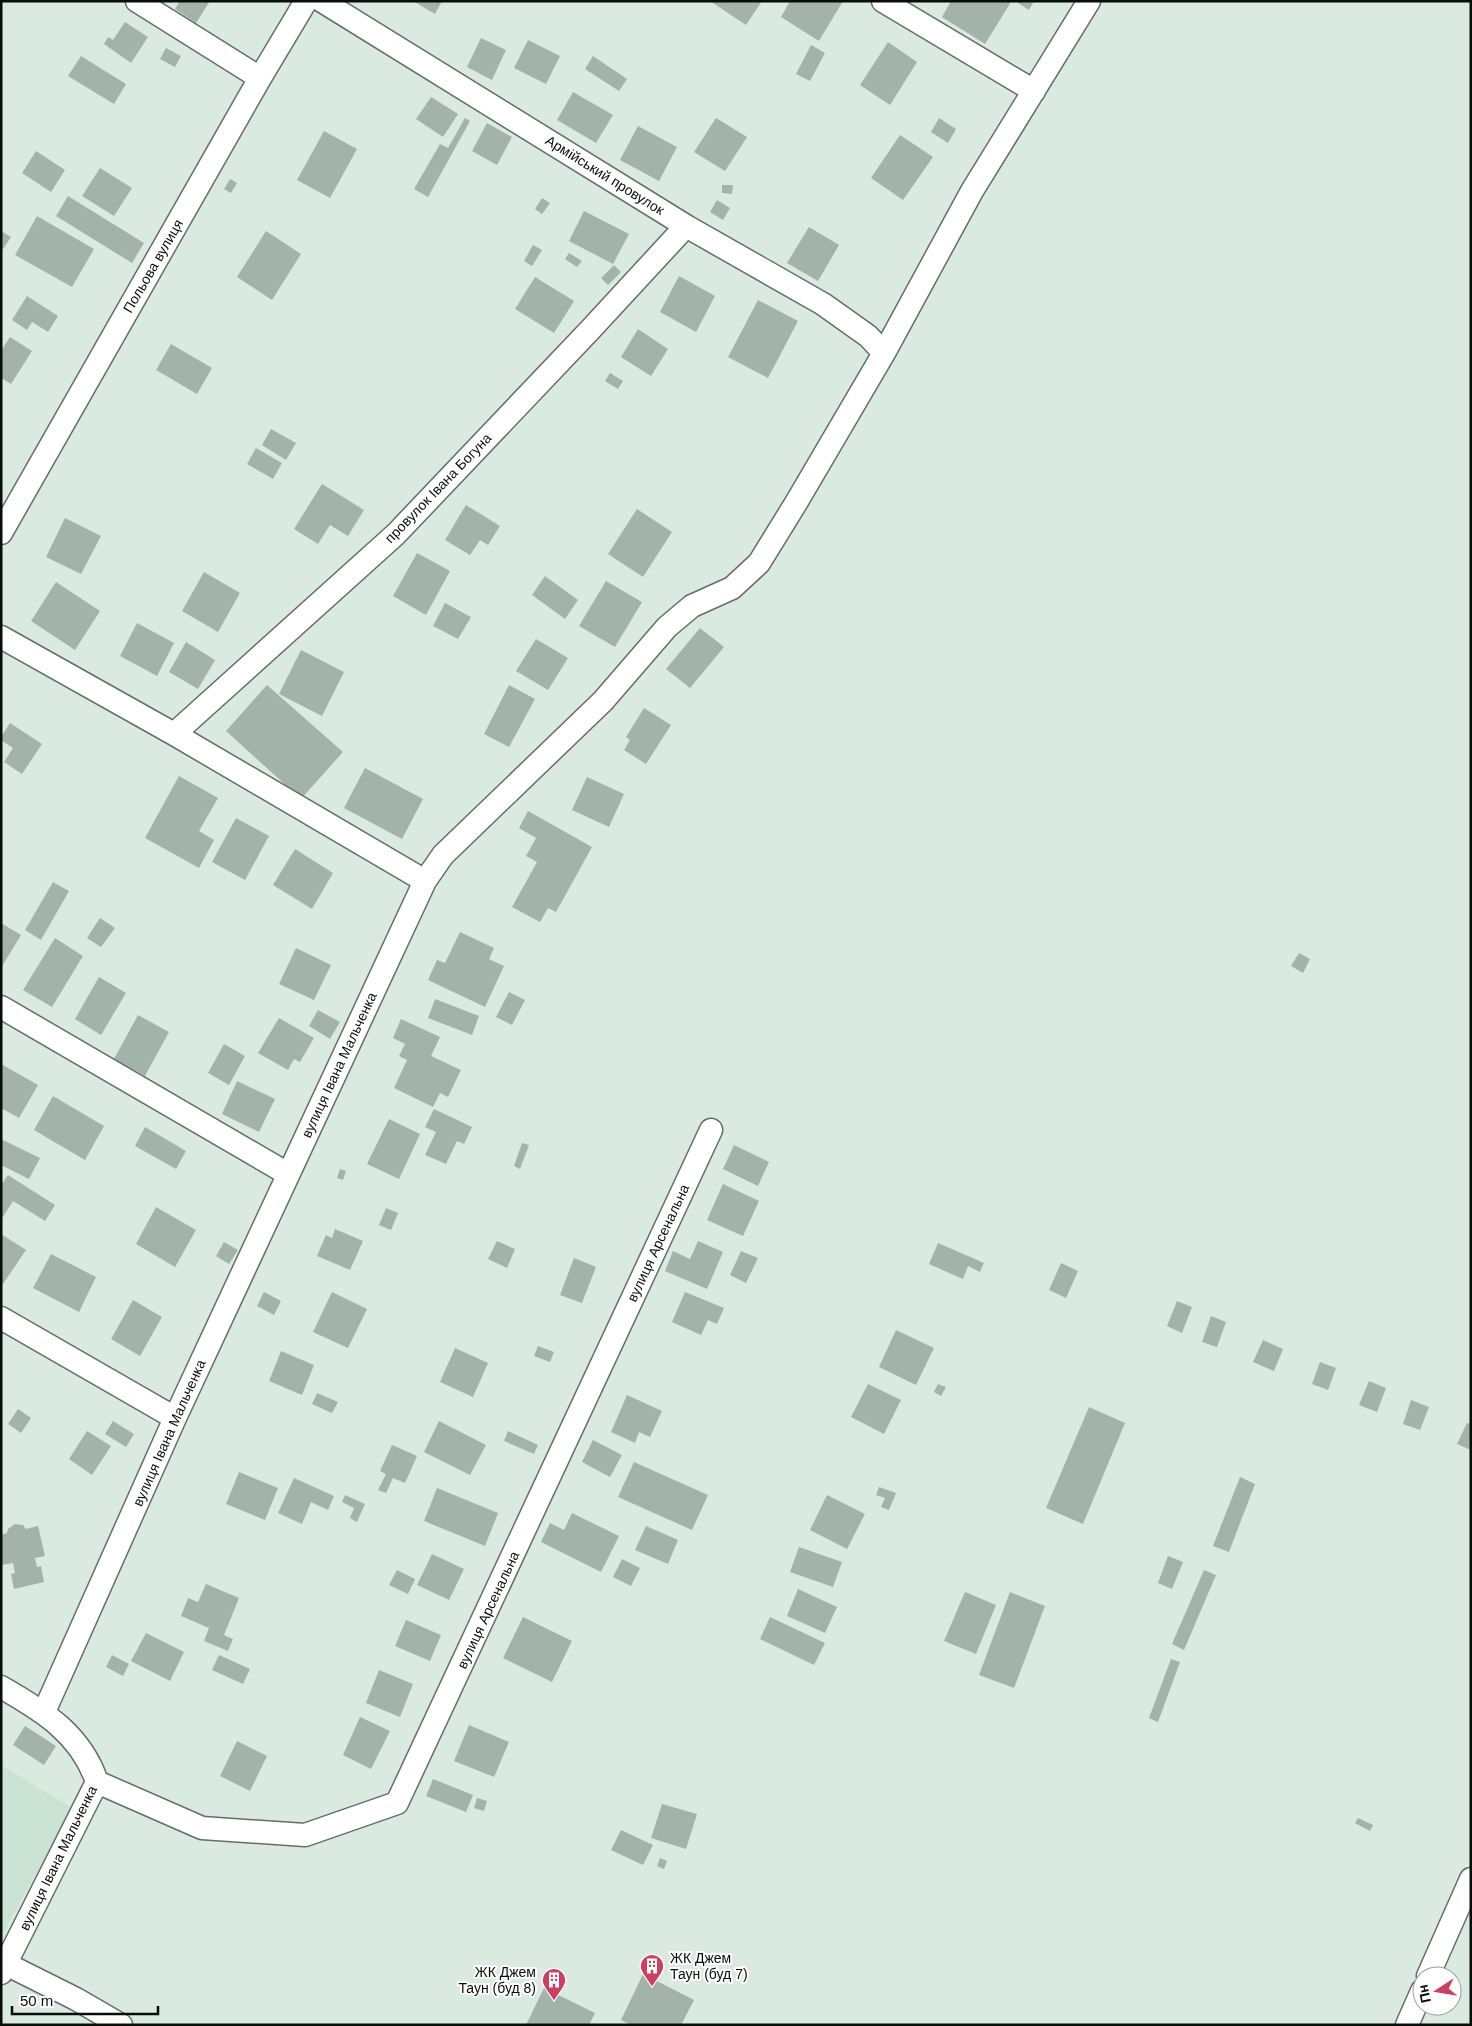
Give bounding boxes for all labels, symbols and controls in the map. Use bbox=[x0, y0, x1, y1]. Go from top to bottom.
street label: Армійський провулок bbox=[543, 132, 668, 219]
street label: Польова вулиця bbox=[120, 216, 186, 316]
street label: провулок Івана Богуна bbox=[382, 430, 495, 546]
street label: вулиця Івана Мальченка bbox=[298, 989, 380, 1140]
street label: вулиця Арсенальна bbox=[624, 1182, 692, 1304]
street label: вулиця Івана Мальченка bbox=[129, 1357, 209, 1509]
street label: вулиця Арсенальна bbox=[454, 1549, 522, 1671]
street label: вулиця Івана Мальченка bbox=[16, 1783, 100, 1933]
place label: ЖК Джем Таун (буд 7) bbox=[670, 1950, 748, 1982]
building icon: ЖК Джем Таун (буд 7) bbox=[639, 1953, 665, 1987]
place label: ЖК Джем Таун (буд 8) bbox=[458, 1964, 536, 1996]
north arrow bbox=[1412, 1966, 1462, 2016]
building icon: ЖК Джем Таун (буд 8) bbox=[541, 1967, 567, 2001]
text: Пн bbox=[1415, 1983, 1434, 2004]
scale bar bbox=[12, 1984, 159, 2016]
text: 50 m bbox=[20, 1992, 53, 2009]

